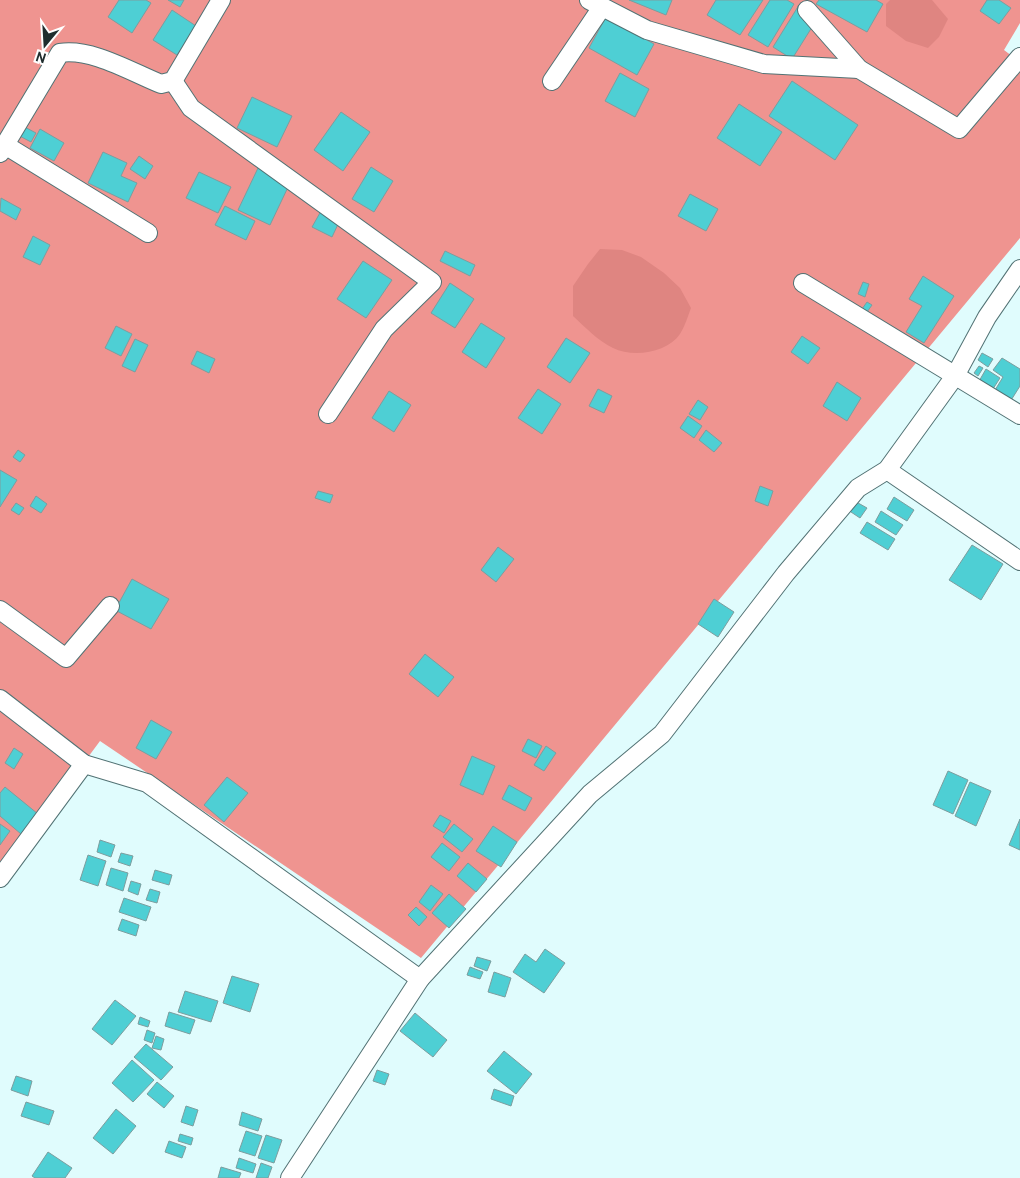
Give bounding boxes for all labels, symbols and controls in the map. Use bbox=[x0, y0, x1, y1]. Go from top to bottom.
north arrow bbox=[20, 20, 70, 70]
text: N bbox=[34, 46, 49, 66]

